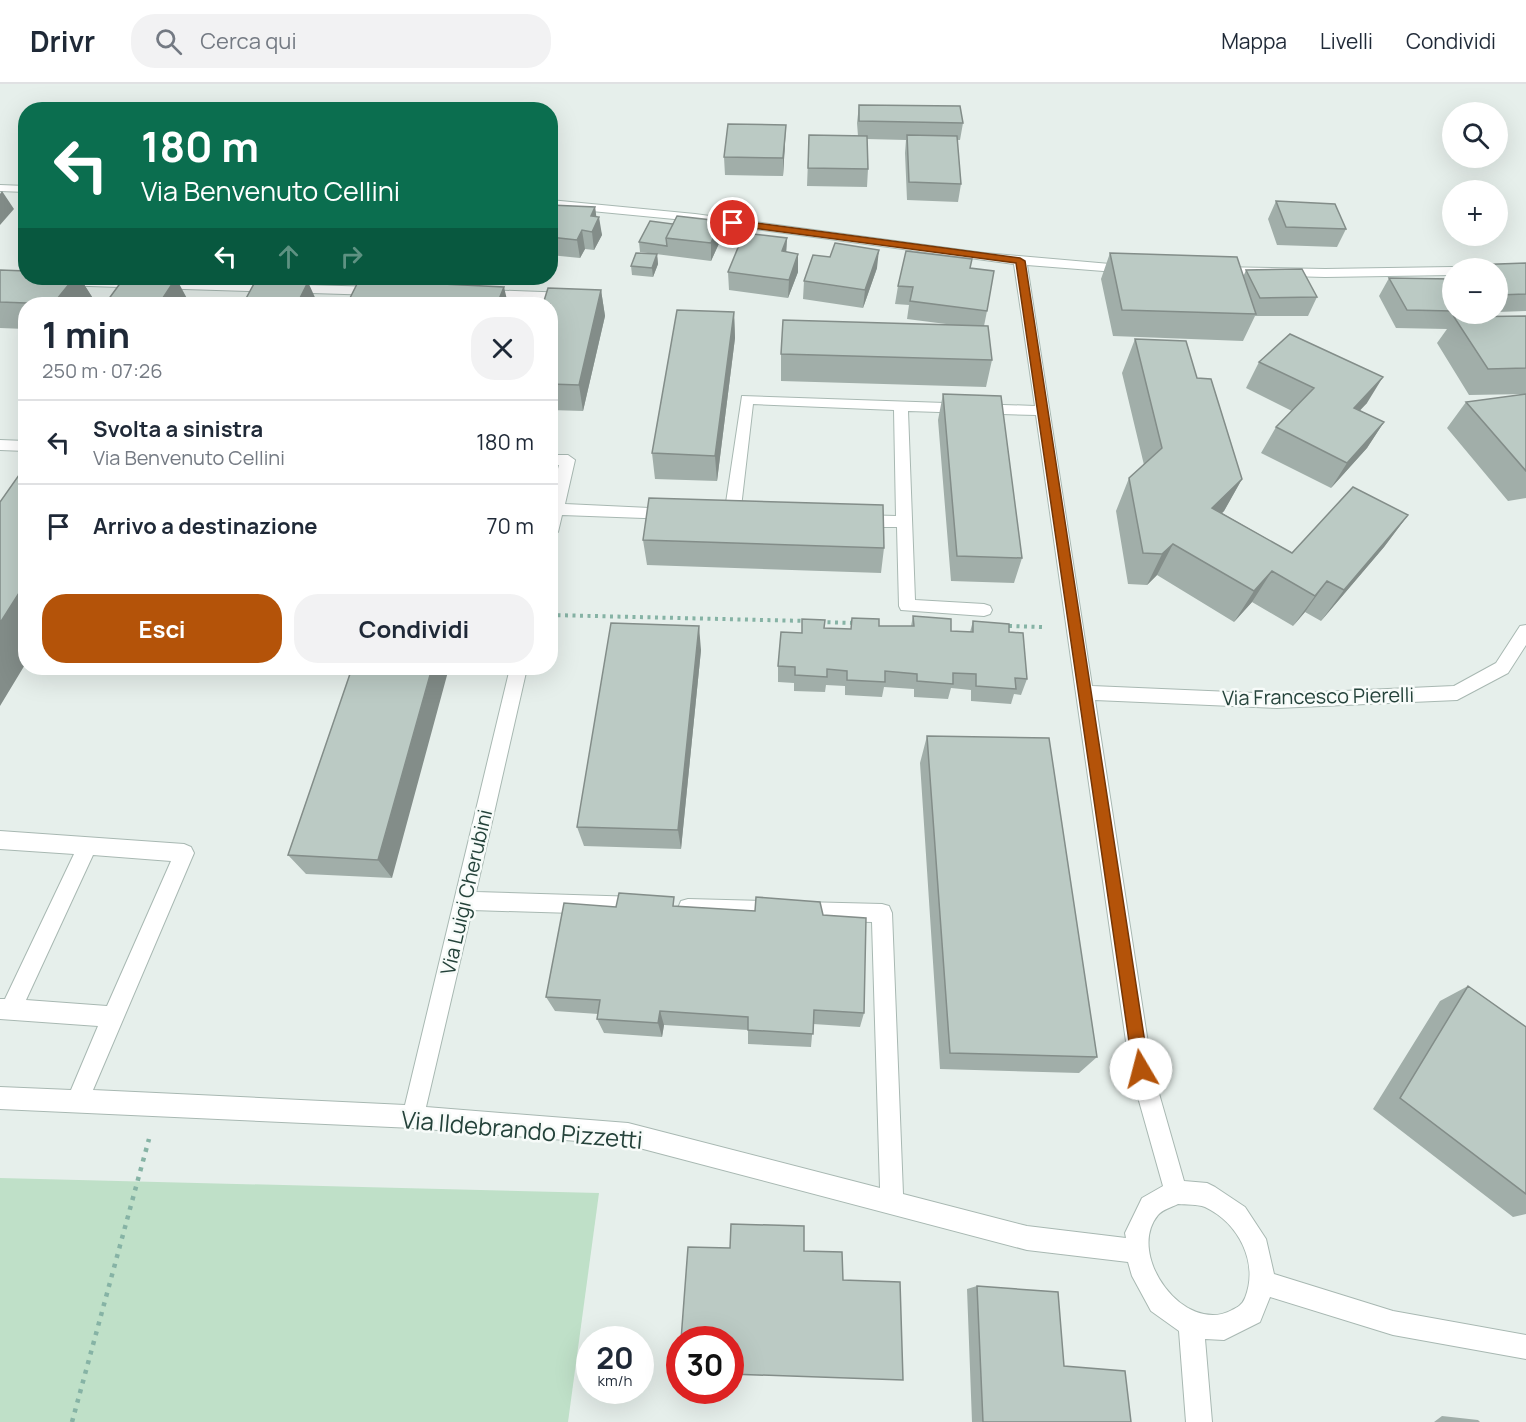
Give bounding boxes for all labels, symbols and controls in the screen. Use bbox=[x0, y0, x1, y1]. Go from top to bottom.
search box bbox=[131, 14, 551, 68]
text: Drivr bbox=[30, 22, 95, 60]
icon: search bbox=[152, 25, 185, 58]
text: Cerca qui bbox=[200, 26, 297, 56]
text: Mappa bbox=[1221, 27, 1287, 55]
text: Livelli bbox=[1320, 27, 1373, 55]
text: Condividi bbox=[1406, 27, 1496, 55]
map controls bbox=[1442, 102, 1508, 324]
button: search bbox=[1442, 102, 1508, 168]
text: 180 m bbox=[141, 117, 259, 175]
icon: left bbox=[42, 126, 120, 204]
text: Via Benvenuto Cellini bbox=[141, 172, 400, 209]
button: + bbox=[1442, 180, 1508, 246]
pin bbox=[707, 197, 758, 248]
icon: arrive bbox=[716, 206, 749, 239]
icon: left bbox=[209, 240, 242, 273]
icon: ahead bbox=[272, 240, 305, 273]
icon: right bbox=[335, 240, 368, 273]
button: − bbox=[1442, 258, 1508, 324]
text: 1 min bbox=[42, 310, 130, 359]
button: close bbox=[471, 317, 534, 380]
text: 250 m · 07:26 bbox=[42, 357, 163, 384]
text: Svolta a sinistra bbox=[93, 414, 263, 444]
icon: left bbox=[42, 426, 75, 459]
text: 180 m bbox=[476, 427, 534, 457]
text: Via Benvenuto Cellini bbox=[93, 444, 285, 471]
icon: arrive bbox=[42, 510, 75, 543]
text: Arrivo a destinazione bbox=[93, 511, 317, 541]
text: 70 m bbox=[486, 511, 534, 541]
button: Esci bbox=[42, 594, 282, 663]
button: Condividi bbox=[294, 594, 534, 663]
street label: Via Francesco Pierelli bbox=[1222, 681, 1414, 711]
street label: Via Luigi Cherubini bbox=[434, 807, 498, 977]
position arrow bbox=[1109, 1037, 1173, 1101]
street label: Via Ildebrando Pizzetti bbox=[400, 1102, 644, 1156]
speed limit sign: 30 bbox=[666, 1326, 744, 1404]
text: 20 bbox=[596, 1337, 634, 1378]
text: km/h bbox=[598, 1370, 632, 1391]

